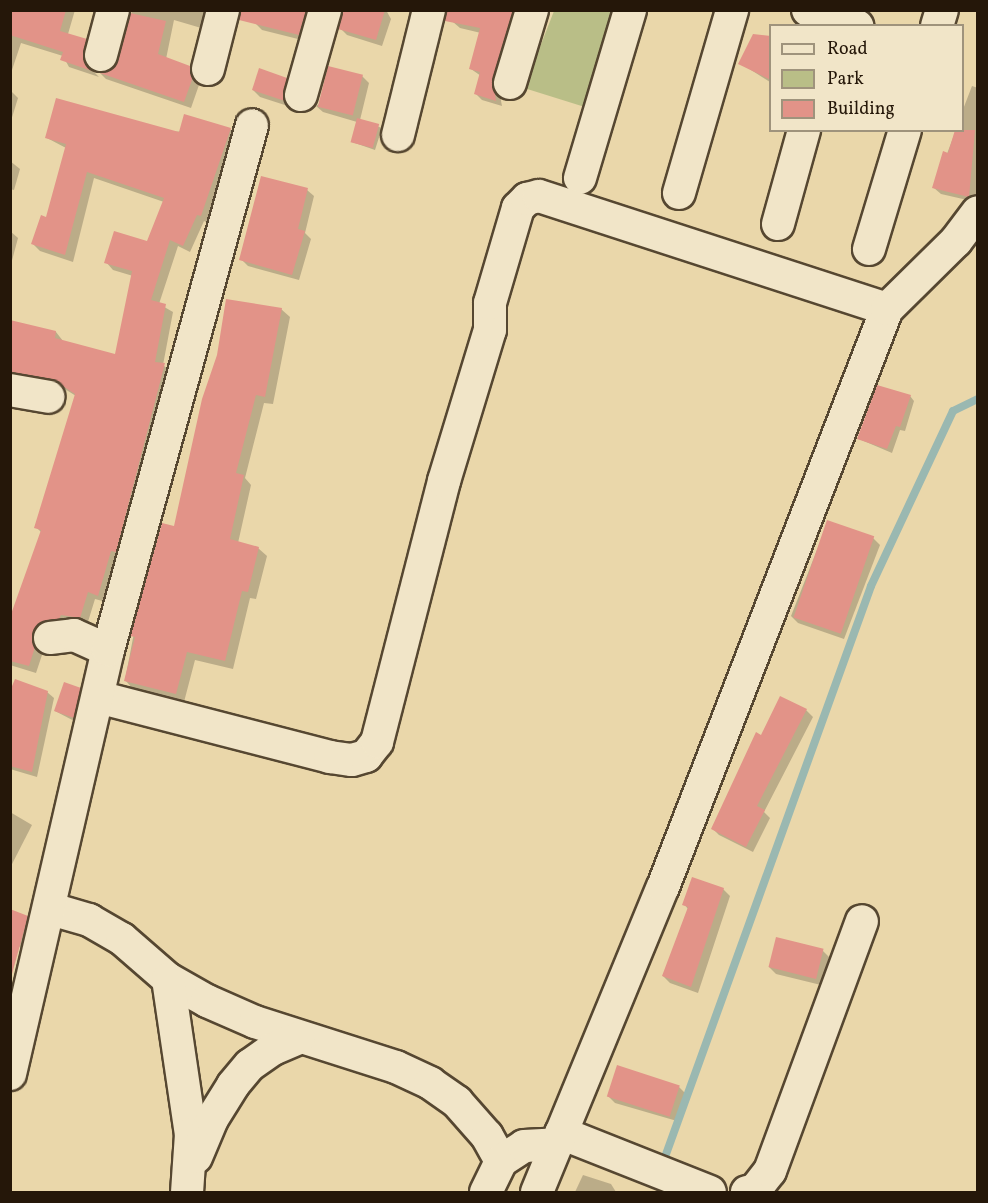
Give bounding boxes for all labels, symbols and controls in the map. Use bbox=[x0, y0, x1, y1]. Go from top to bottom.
legend bbox=[769, 24, 964, 132]
text: Road bbox=[827, 37, 868, 62]
text: Park bbox=[827, 67, 864, 92]
text: Building bbox=[827, 97, 895, 122]

